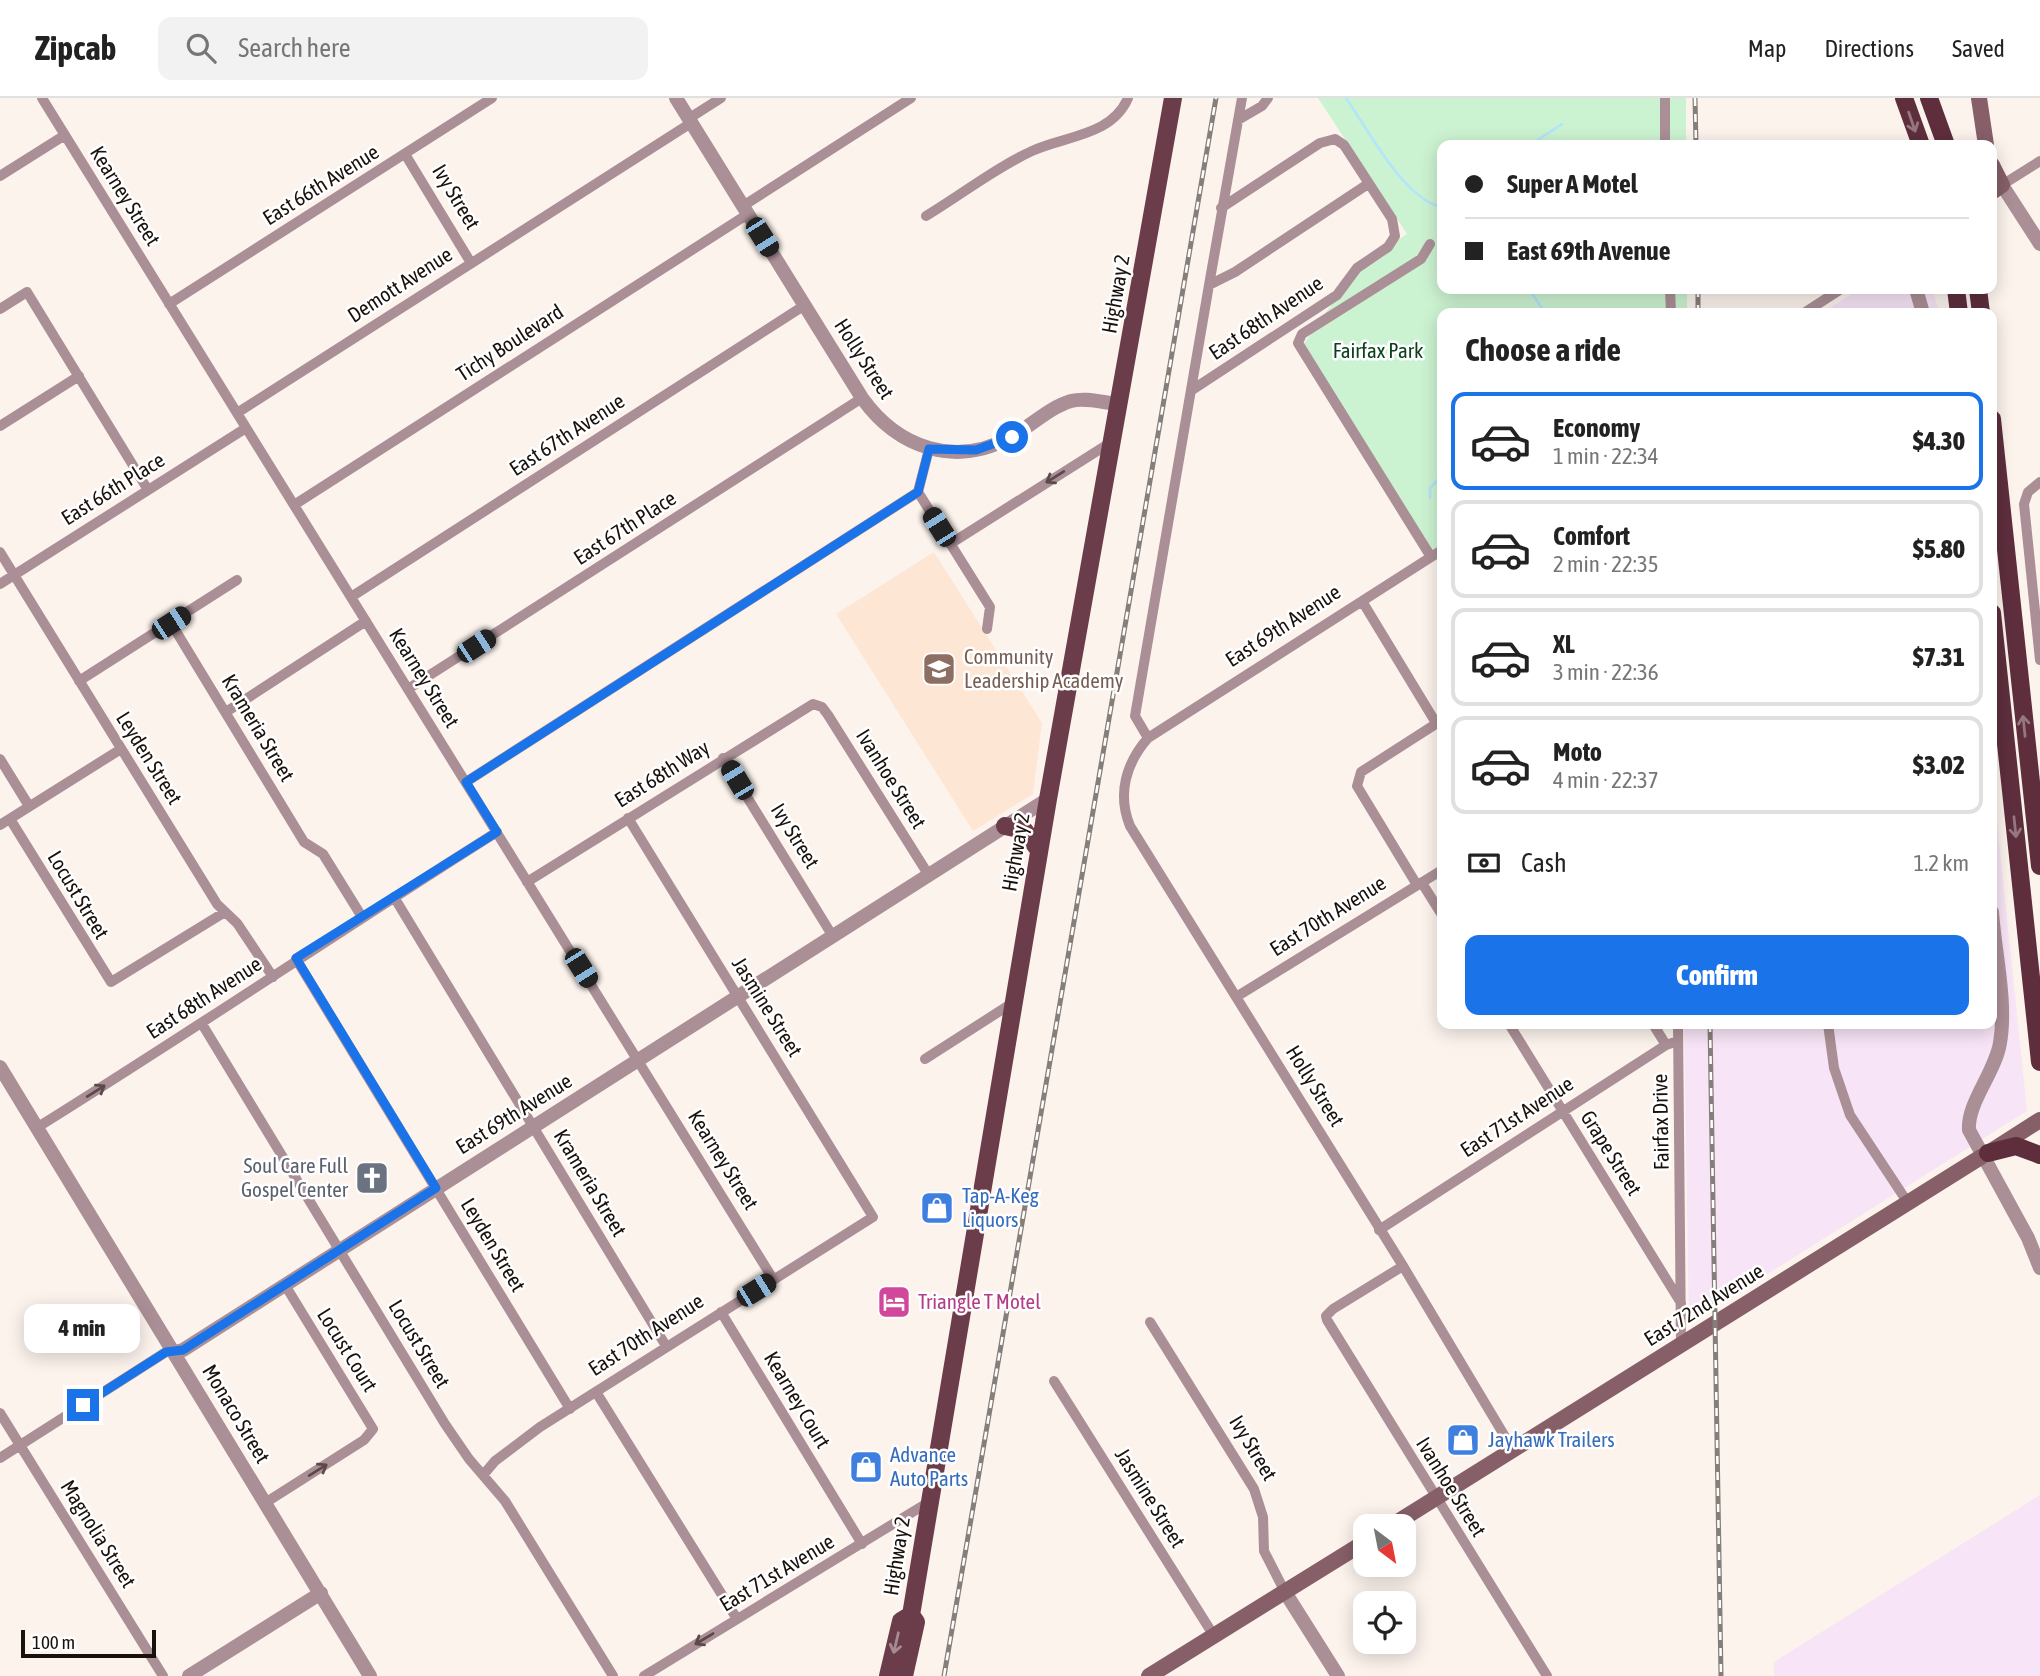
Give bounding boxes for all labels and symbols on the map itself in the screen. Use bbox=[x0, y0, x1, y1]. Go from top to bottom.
one-way arrow bbox=[1907, 110, 1919, 132]
street label: East 66th Avenue bbox=[258, 139, 383, 229]
street label: Kearney Street bbox=[86, 141, 166, 250]
street label: Ivy Street bbox=[428, 160, 486, 233]
car bbox=[742, 214, 783, 260]
street label: Demott Avenue bbox=[343, 242, 456, 327]
street label: Highway 2 bbox=[1096, 252, 1134, 335]
street label: East 68th Avenue bbox=[1204, 270, 1327, 364]
street label: Tichy Boulevard bbox=[452, 299, 567, 385]
street label: Holly Street bbox=[830, 314, 900, 403]
park label: Fairfax Park bbox=[1333, 338, 1423, 362]
street label: East 67th Avenue bbox=[505, 388, 628, 480]
route start bbox=[996, 421, 1028, 453]
street label: East 66th Place bbox=[57, 447, 168, 529]
one-way arrow bbox=[1045, 471, 1065, 485]
street label: East 67th Place bbox=[569, 485, 680, 569]
car bbox=[919, 504, 960, 550]
street label: East 69th Avenue bbox=[1221, 579, 1344, 671]
car bbox=[148, 603, 195, 643]
street label: Kearney Street bbox=[385, 623, 465, 732]
car bbox=[453, 626, 500, 666]
place label: Community Leadership Academy bbox=[964, 644, 1124, 692]
school or university icon: Community Leadership Academy bbox=[920, 650, 958, 688]
street label: Krameria Street bbox=[218, 670, 300, 785]
street label: Leyden Street bbox=[112, 707, 188, 808]
one-way arrow bbox=[2018, 715, 2031, 737]
street label: Ivanhoe Street bbox=[852, 724, 932, 832]
street label: East 68th Way bbox=[610, 734, 713, 812]
car bbox=[718, 757, 757, 803]
street label: Ivy Street bbox=[767, 799, 825, 872]
street label: Highway 2 bbox=[996, 810, 1034, 893]
one-way arrow bbox=[2009, 816, 2022, 838]
street label: Locust Street bbox=[43, 846, 114, 943]
street label: East 70th Avenue bbox=[1265, 870, 1390, 960]
car bbox=[561, 945, 602, 991]
street label: East 68th Avenue bbox=[142, 951, 265, 1043]
street label: Jasmine Street bbox=[728, 952, 808, 1061]
street label: Holly Street bbox=[1282, 1041, 1350, 1130]
street label: East 69th Avenue bbox=[451, 1068, 576, 1158]
street label: East 71st Avenue bbox=[1456, 1071, 1577, 1161]
street label: Fairfax Drive bbox=[1647, 1074, 1673, 1170]
one-way arrow bbox=[85, 1083, 105, 1097]
street label: Kearney Street bbox=[684, 1105, 764, 1214]
street label: Grape Street bbox=[1576, 1106, 1647, 1199]
street label: Krameria Street bbox=[550, 1125, 632, 1240]
place label: Soul Care Full Gospel Center bbox=[241, 1153, 349, 1201]
church icon: Soul Care Full Gospel Center bbox=[353, 1159, 391, 1197]
place label: Tap-A-Keg Liquors bbox=[962, 1183, 1039, 1231]
shop icon: Tap-A-Keg Liquors bbox=[918, 1189, 956, 1227]
street label: Leyden Street bbox=[457, 1194, 531, 1295]
street label: East 72nd Avenue bbox=[1639, 1258, 1767, 1350]
car bbox=[733, 1270, 780, 1310]
hotel icon: Triangle T Motel bbox=[875, 1283, 913, 1321]
street label: East 70th Avenue bbox=[584, 1288, 707, 1380]
place label: Triangle T Motel bbox=[918, 1289, 1041, 1313]
street label: Locust Street bbox=[384, 1295, 455, 1392]
street label: Locust Court bbox=[313, 1303, 383, 1396]
callout: 4 min bbox=[25, 1304, 141, 1352]
street label: Kearney Court bbox=[760, 1347, 836, 1452]
street label: Monaco Street bbox=[198, 1360, 276, 1467]
route end bbox=[67, 1389, 99, 1421]
street label: Ivy Street bbox=[1225, 1411, 1283, 1484]
shop icon: Jayhawk Trailers bbox=[1444, 1421, 1482, 1459]
place label: Jayhawk Trailers bbox=[1488, 1427, 1615, 1451]
street label: Ivanhoe Street bbox=[1412, 1432, 1492, 1540]
place label: Advance Auto Parts bbox=[890, 1442, 968, 1490]
street label: Jasmine Street bbox=[1111, 1443, 1191, 1552]
shop icon: Advance Auto Parts bbox=[847, 1448, 885, 1486]
one-way arrow bbox=[308, 1462, 327, 1477]
street label: Magnolia Street bbox=[56, 1475, 141, 1592]
north arrow bbox=[1353, 1514, 1416, 1577]
street label: Highway 2 bbox=[878, 1515, 914, 1597]
street label: East 71st Avenue bbox=[715, 1529, 838, 1616]
scale bar bbox=[21, 1627, 156, 1659]
one-way arrow bbox=[888, 1631, 902, 1654]
one-way arrow bbox=[695, 1632, 714, 1647]

